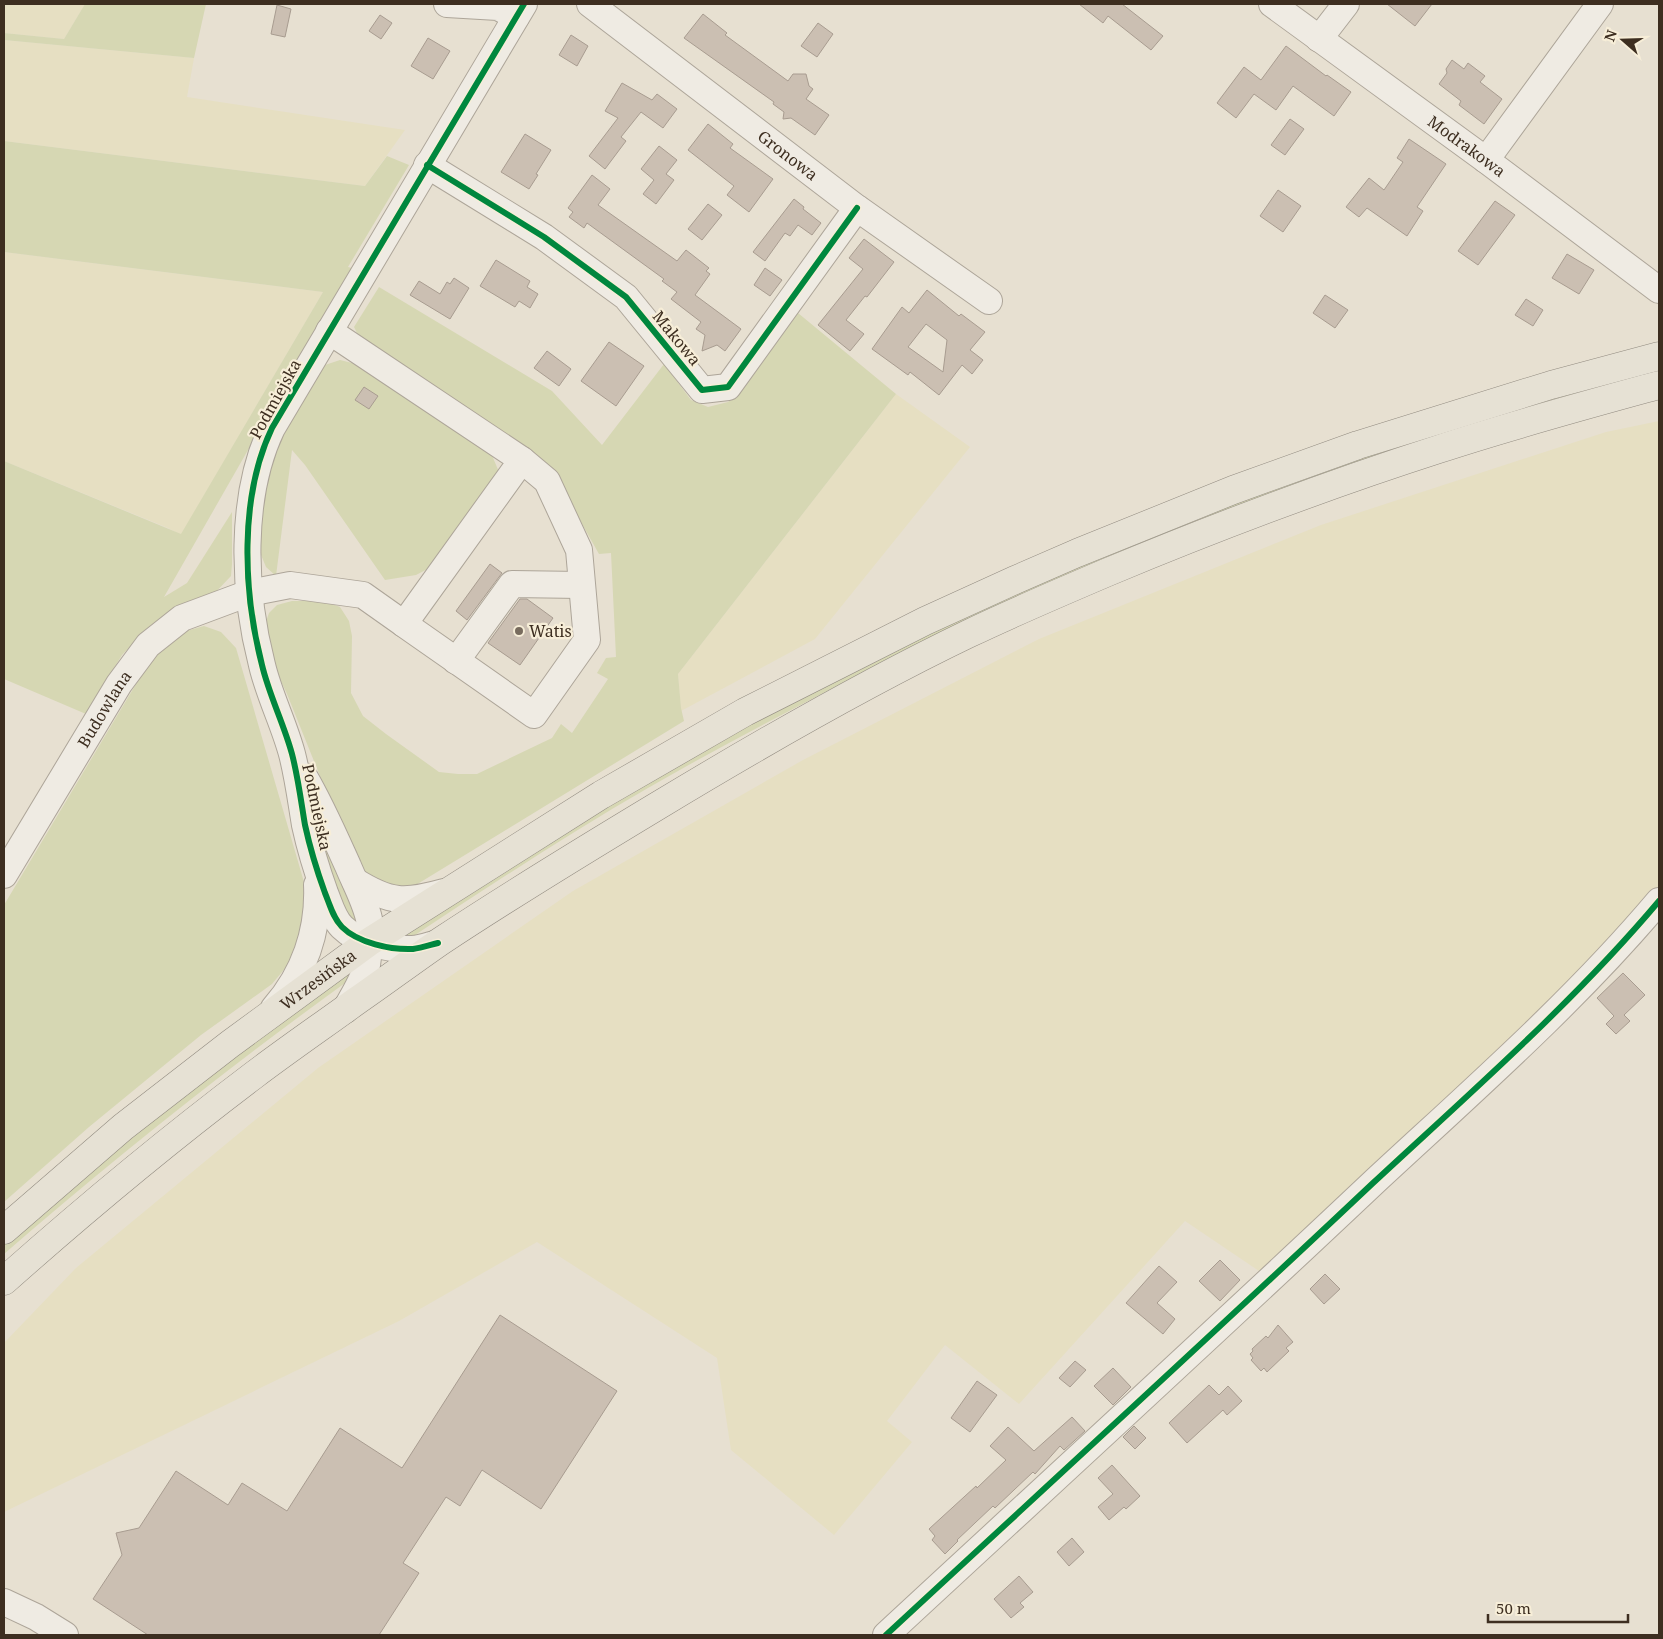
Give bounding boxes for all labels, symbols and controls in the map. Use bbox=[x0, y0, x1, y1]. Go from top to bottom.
north arrow bbox=[1598, 15, 1648, 65]
text: N bbox=[1599, 27, 1621, 44]
street label: Modrakowa bbox=[1423, 110, 1510, 182]
street label: Gronowa bbox=[753, 125, 823, 185]
street label: Makowa bbox=[648, 306, 706, 370]
street label: Podmiejska bbox=[244, 355, 306, 443]
place label: Watis bbox=[529, 620, 572, 642]
marker: Watis bbox=[513, 625, 525, 637]
street label: Budowlana bbox=[72, 666, 136, 752]
street label: Podmiejska bbox=[297, 762, 337, 852]
street label: Wrzesińska bbox=[276, 944, 361, 1015]
scale bar bbox=[1488, 1592, 1628, 1624]
text: 50 m bbox=[1496, 1598, 1531, 1618]

